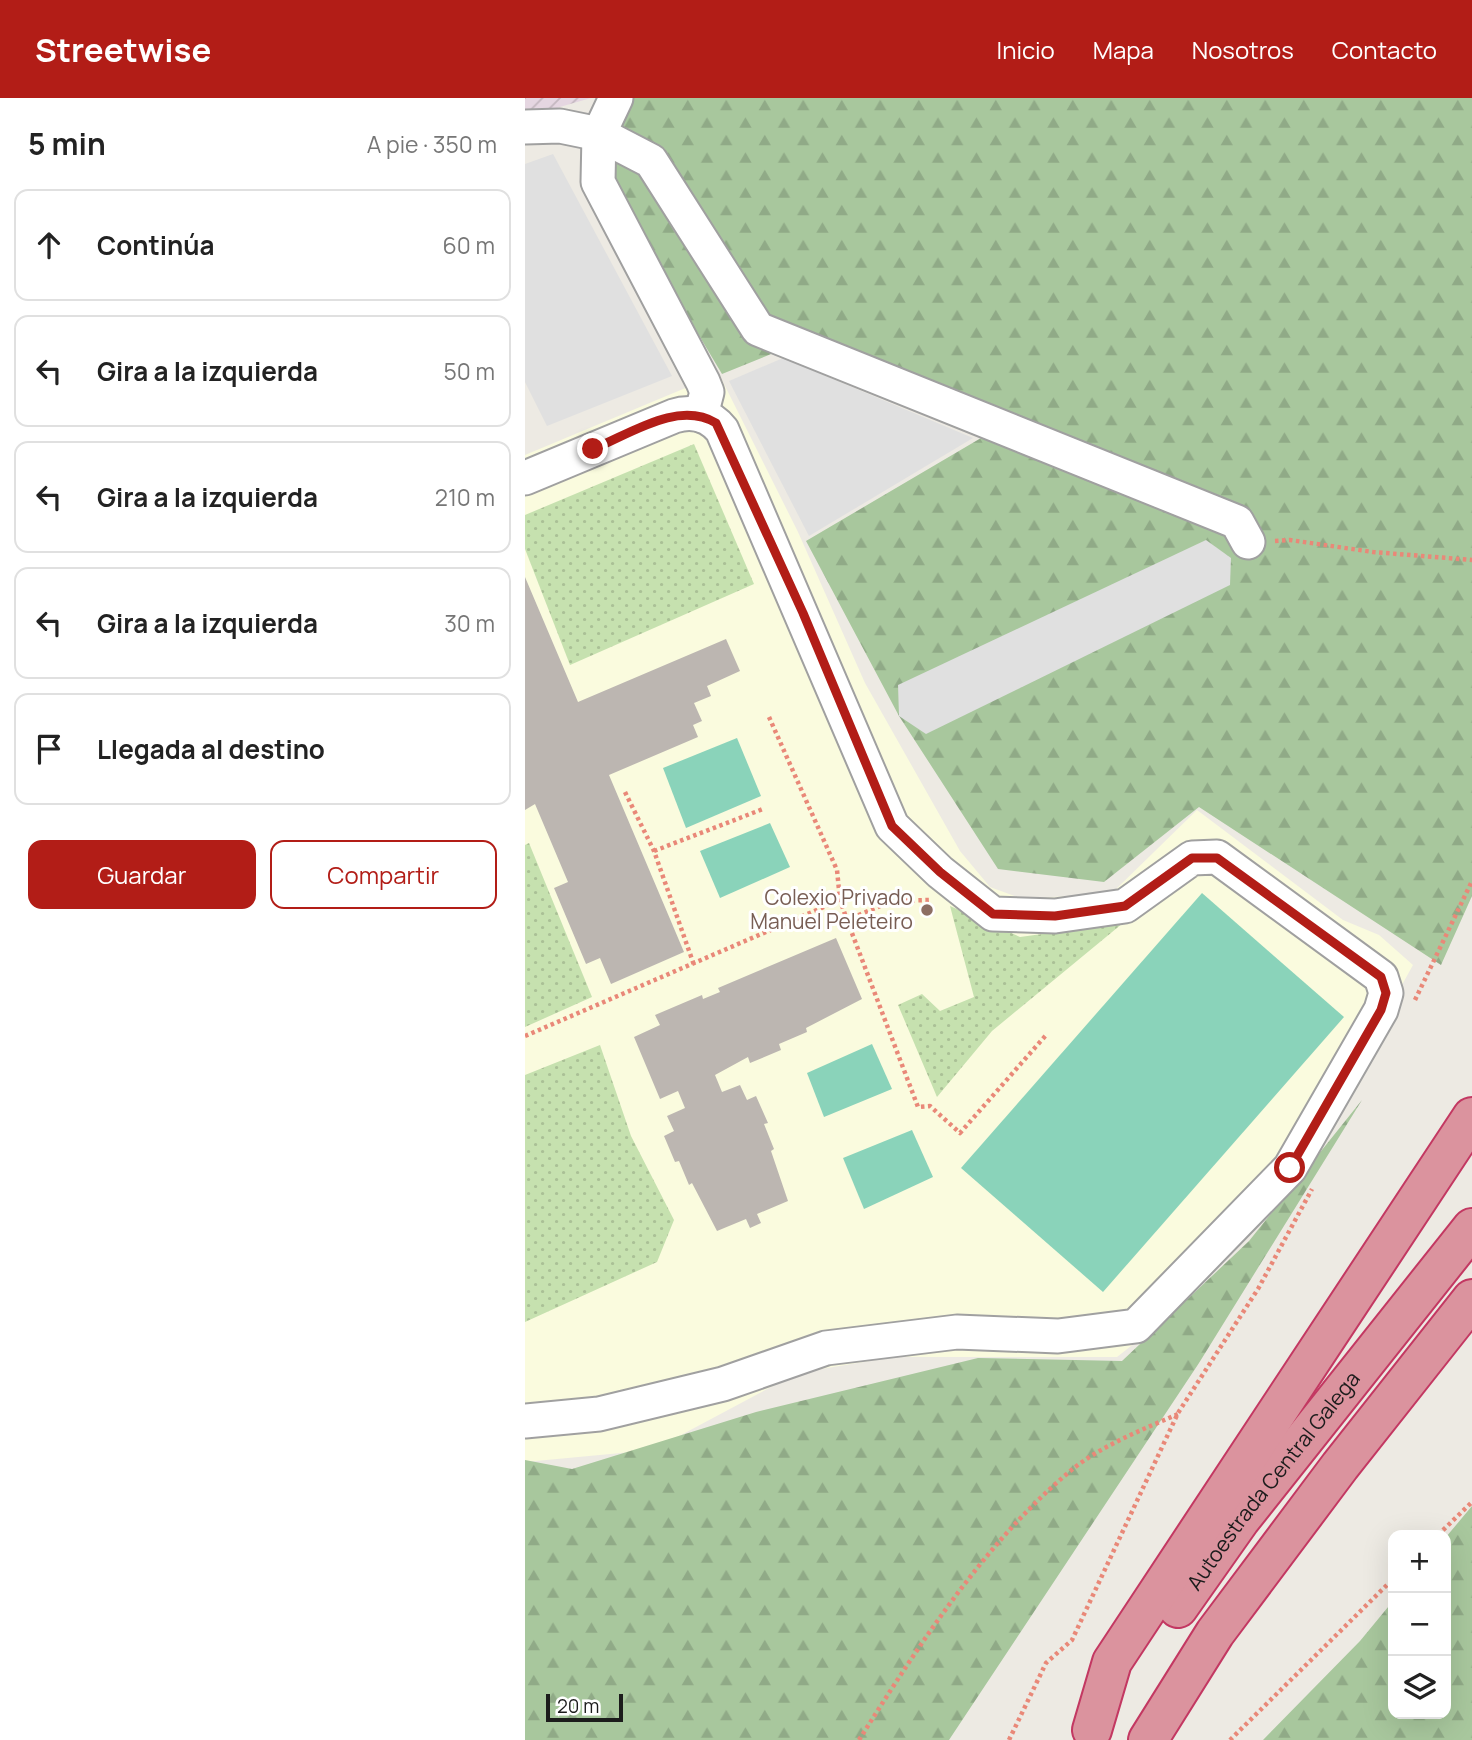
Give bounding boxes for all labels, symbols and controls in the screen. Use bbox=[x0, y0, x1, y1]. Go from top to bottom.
text: Streetwise bbox=[35, 27, 211, 72]
text: Inicio bbox=[997, 33, 1055, 66]
text: Mapa bbox=[1093, 33, 1154, 66]
text: Nosotros bbox=[1192, 33, 1294, 66]
text: Contacto bbox=[1332, 33, 1437, 66]
text: 5 min bbox=[28, 123, 106, 164]
text: A pie · 350 m bbox=[367, 128, 497, 160]
icon: ahead bbox=[30, 226, 68, 264]
text: Continúa bbox=[97, 227, 215, 263]
text: 60 m bbox=[443, 229, 495, 261]
icon: left bbox=[30, 352, 68, 390]
text: Gira a la izquierda bbox=[97, 353, 318, 389]
text: 50 m bbox=[444, 355, 495, 387]
route end bbox=[577, 433, 608, 464]
icon: left bbox=[30, 478, 68, 516]
text: Gira a la izquierda bbox=[97, 479, 318, 515]
text: 210 m bbox=[435, 481, 495, 513]
icon: left bbox=[30, 604, 68, 642]
text: Gira a la izquierda bbox=[97, 605, 318, 641]
text: 30 m bbox=[444, 607, 495, 639]
icon: arrive bbox=[30, 730, 68, 768]
text: Llegada al destino bbox=[97, 731, 325, 767]
button: Guardar bbox=[28, 840, 256, 909]
button: Compartir bbox=[270, 840, 497, 909]
place label: Colexio Privado Manuel Peleteiro bbox=[750, 883, 913, 935]
marker: Colexio Privado Manuel Peleteiro bbox=[919, 902, 935, 918]
route start bbox=[1274, 1152, 1305, 1183]
street label: Autoestrada Central Galega bbox=[1180, 1365, 1366, 1595]
map controls bbox=[1388, 1530, 1451, 1719]
button: + bbox=[1388, 1530, 1451, 1593]
button: − bbox=[1388, 1593, 1451, 1656]
button: layers bbox=[1388, 1656, 1451, 1719]
scale bar bbox=[546, 1691, 623, 1723]
text: 20 m bbox=[557, 1693, 599, 1719]

